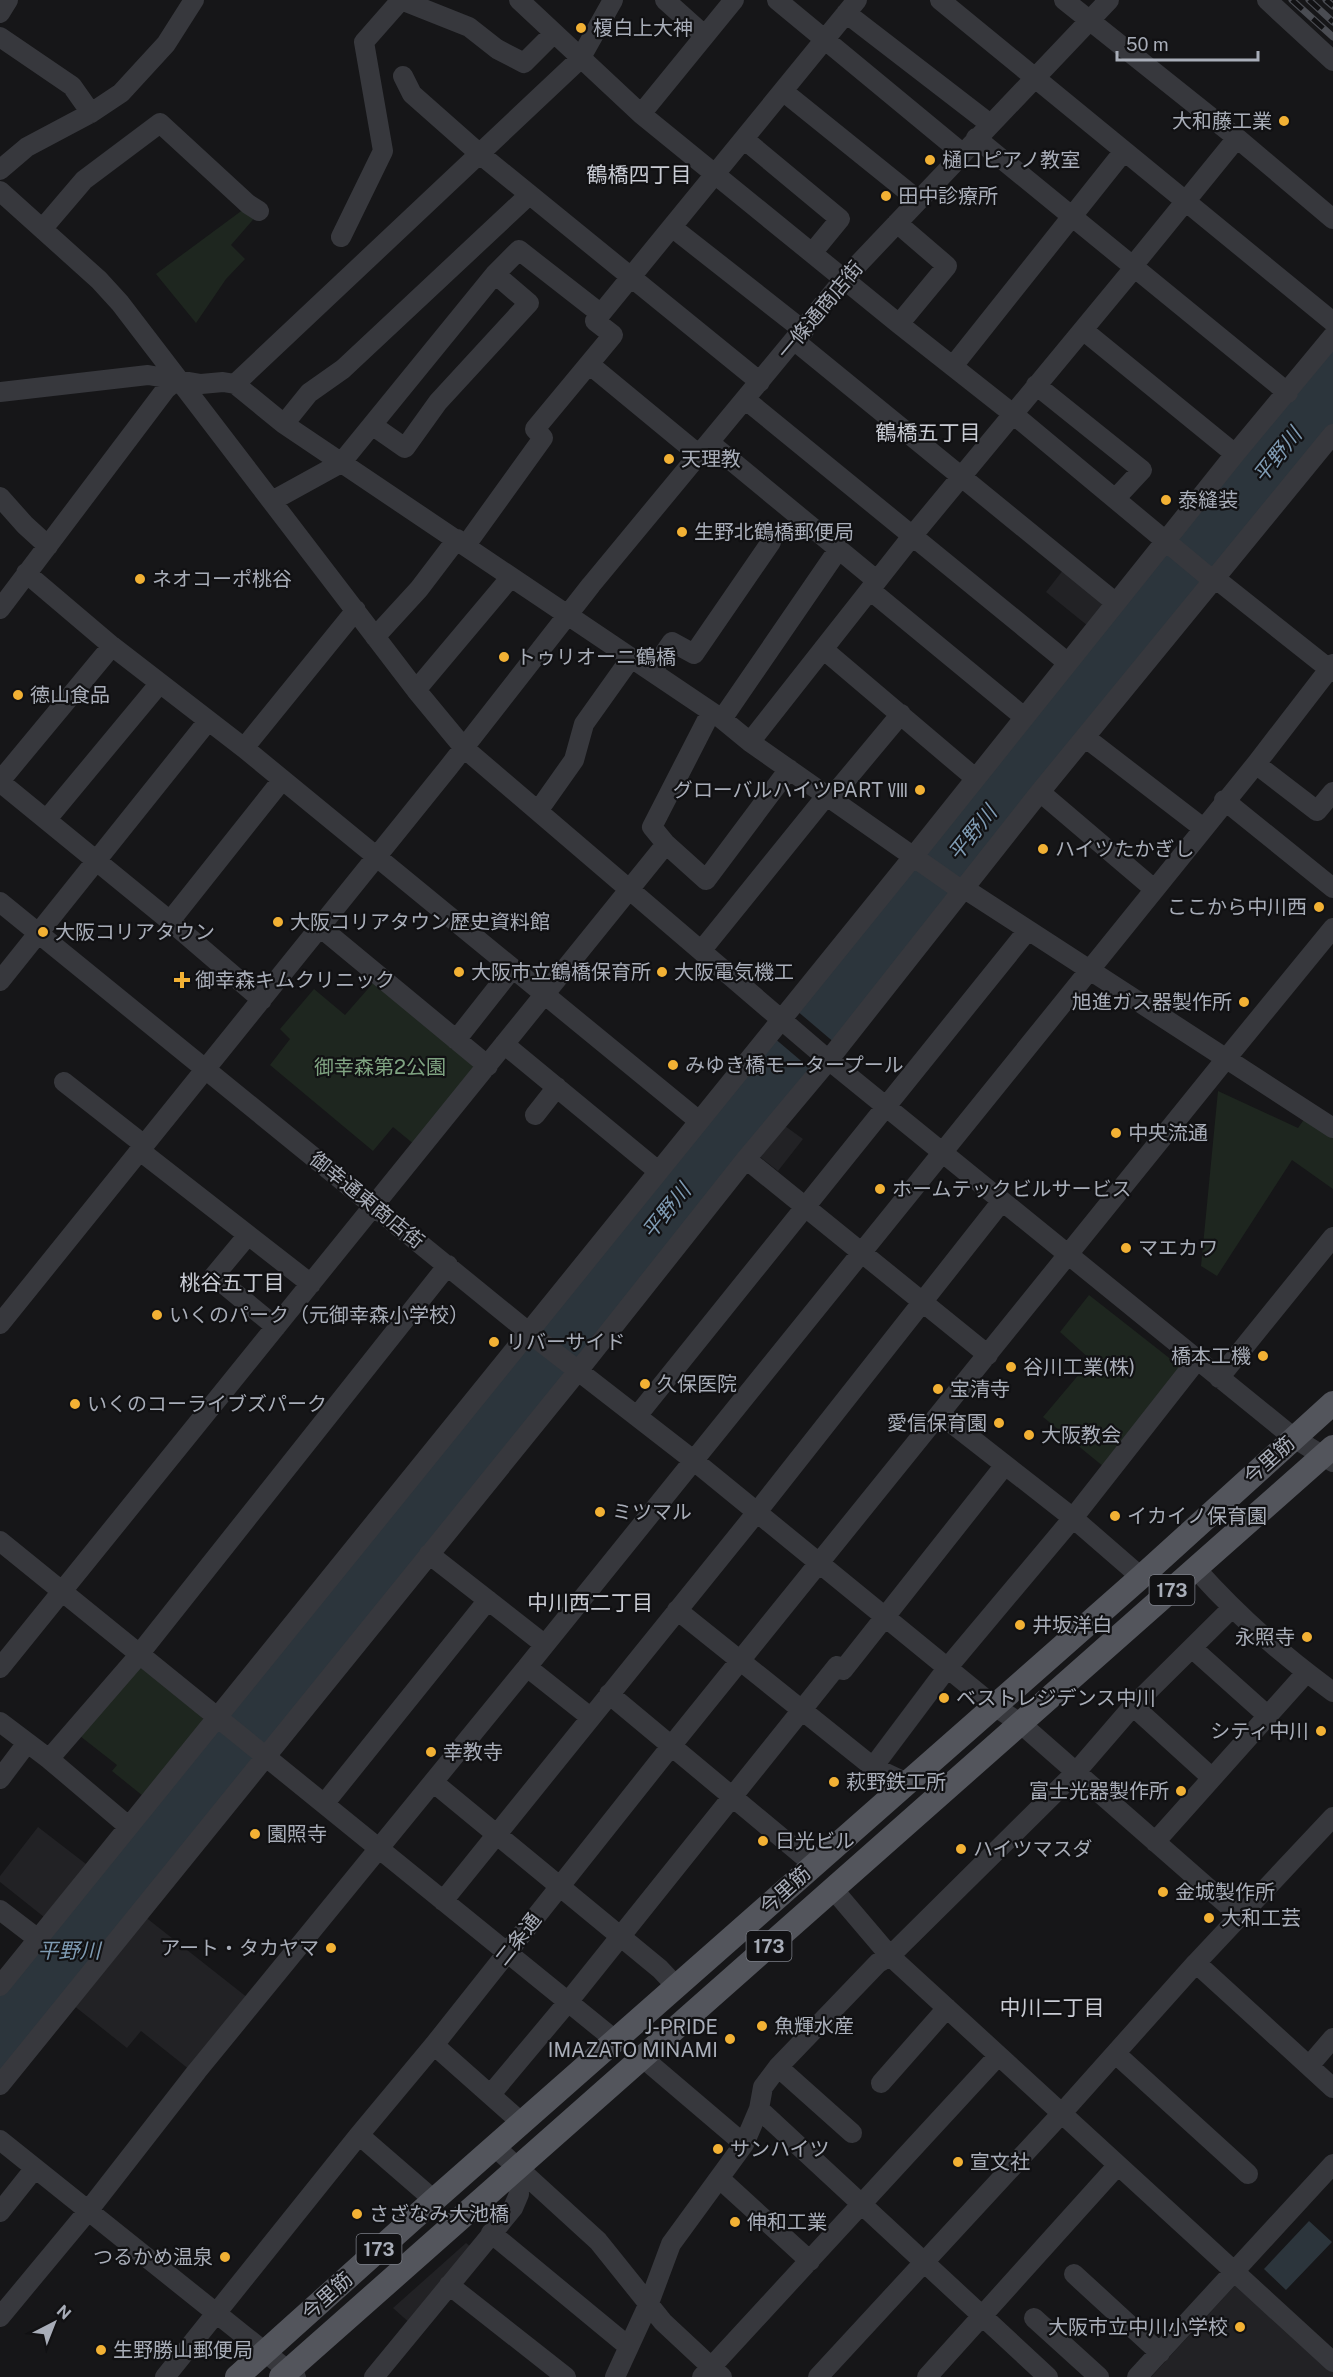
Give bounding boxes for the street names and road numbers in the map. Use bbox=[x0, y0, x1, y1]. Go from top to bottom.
street label: 一條通商店街 bbox=[772, 256, 868, 364]
street label: 御幸通東商店街 bbox=[305, 1147, 429, 1253]
street label: 今里筋 bbox=[1239, 1431, 1299, 1489]
road number: 173 bbox=[1150, 1575, 1194, 1605]
street label: 今里筋 bbox=[755, 1861, 815, 1919]
street label: 二条通 bbox=[490, 1908, 546, 1970]
road number: 173 bbox=[746, 1931, 792, 1961]
road number: 173 bbox=[356, 2234, 401, 2264]
street label: 今里筋 bbox=[297, 2267, 357, 2325]

